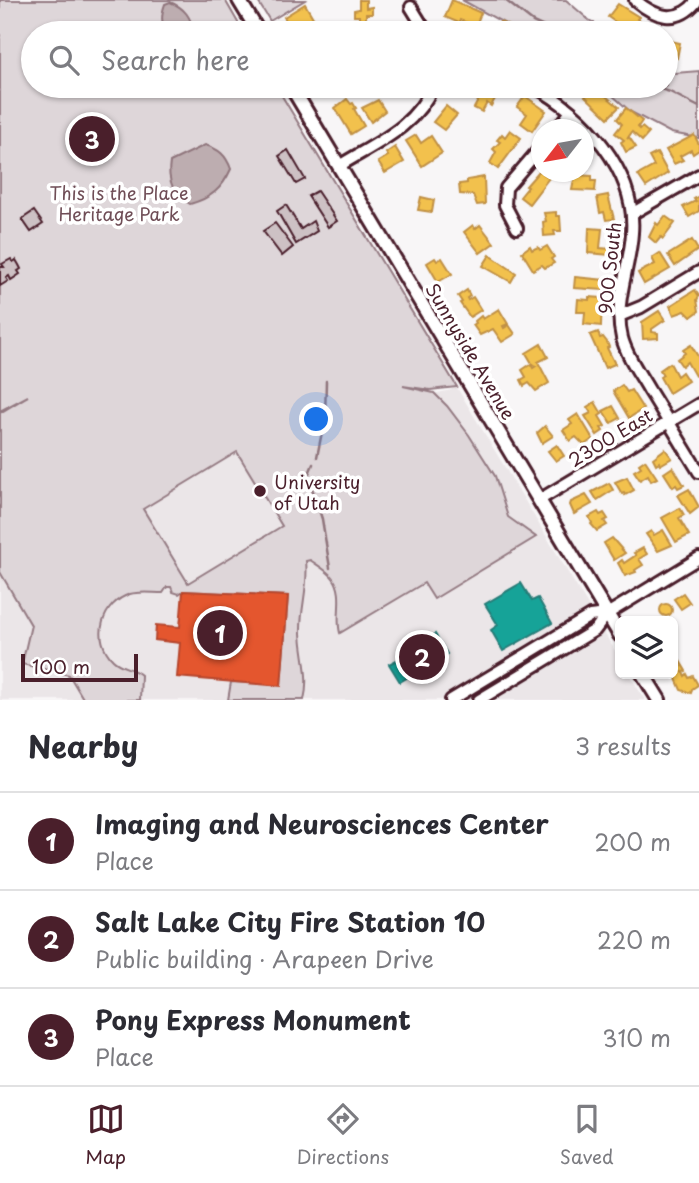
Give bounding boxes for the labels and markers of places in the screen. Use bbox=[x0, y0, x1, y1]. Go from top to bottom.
pin: 3 bbox=[69, 113, 115, 165]
place label: University of Utah bbox=[274, 468, 360, 516]
marker: University of Utah bbox=[252, 483, 268, 499]
pin: 1 bbox=[197, 607, 243, 659]
pin: 2 bbox=[399, 631, 445, 683]

